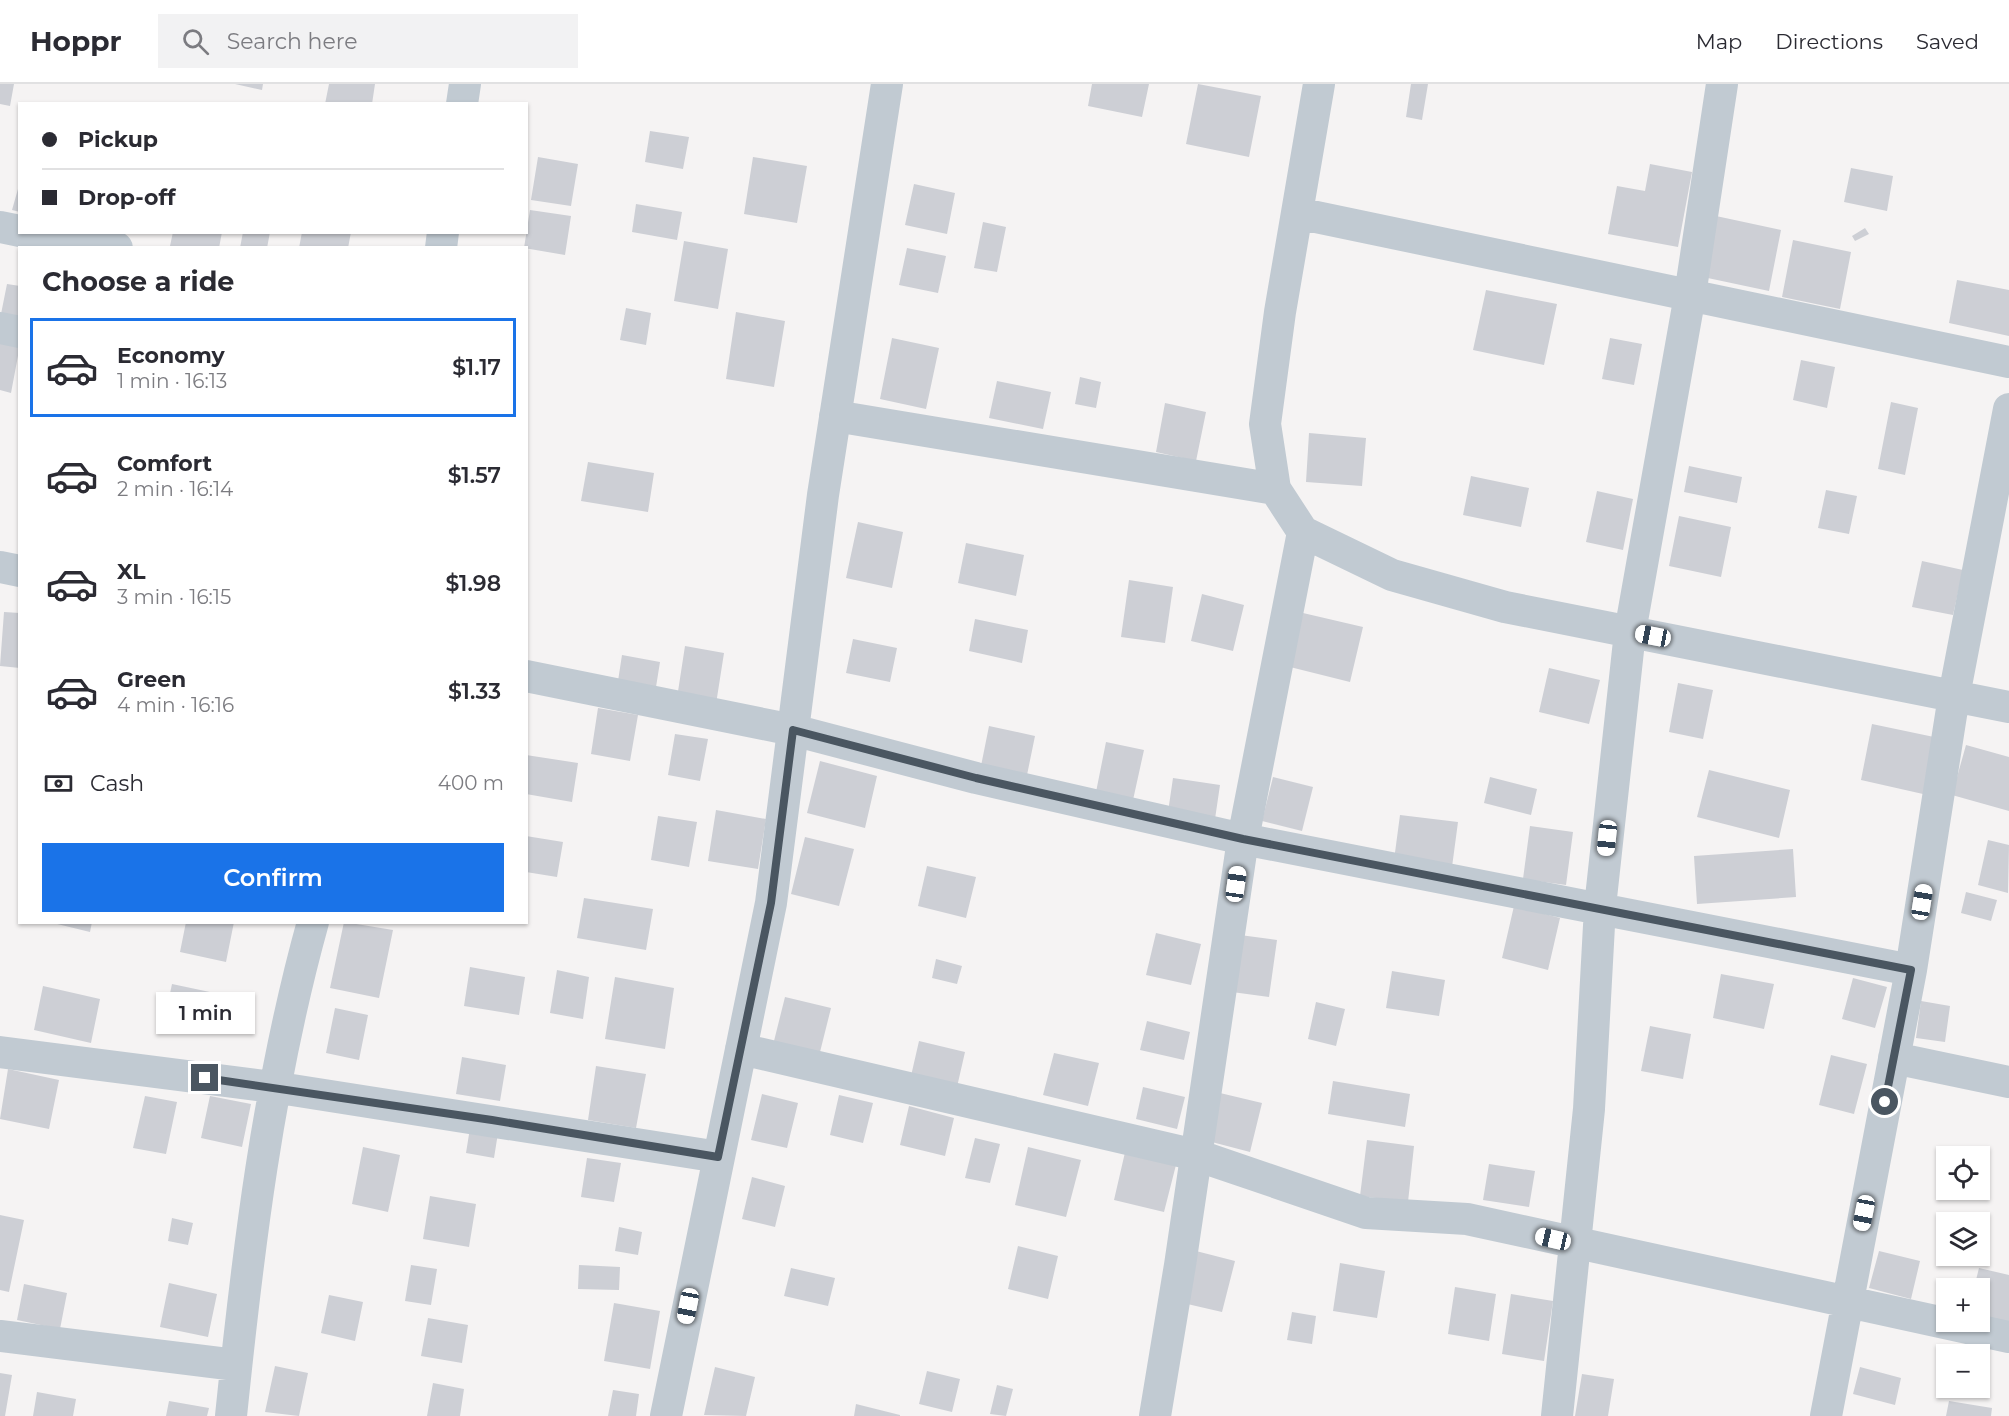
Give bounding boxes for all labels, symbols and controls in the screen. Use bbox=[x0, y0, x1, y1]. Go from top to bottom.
search box bbox=[158, 14, 578, 68]
text: Hoppr bbox=[30, 24, 122, 58]
icon: search bbox=[179, 25, 212, 58]
text: Search here bbox=[227, 28, 358, 55]
text: Map bbox=[1696, 29, 1742, 54]
text: Directions bbox=[1775, 29, 1883, 54]
text: Saved bbox=[1916, 29, 1979, 54]
text: Pickup bbox=[78, 126, 158, 153]
text: Drop-off bbox=[78, 184, 176, 211]
text: Choose a ride bbox=[42, 265, 234, 298]
icon: car bbox=[45, 341, 99, 395]
text: Economy bbox=[117, 342, 225, 369]
text: $1.17 bbox=[452, 354, 501, 381]
text: 1 min · 16:13 bbox=[117, 369, 227, 393]
icon: car bbox=[45, 449, 99, 503]
text: Comfort bbox=[117, 450, 212, 477]
text: $1.57 bbox=[448, 462, 501, 489]
text: 2 min · 16:14 bbox=[117, 477, 233, 501]
icon: car bbox=[45, 557, 99, 611]
text: XL bbox=[117, 558, 146, 585]
text: $1.98 bbox=[445, 570, 501, 597]
text: 3 min · 16:15 bbox=[117, 585, 231, 609]
car bbox=[1634, 624, 1672, 648]
icon: car bbox=[45, 665, 99, 719]
text: Green bbox=[117, 666, 186, 693]
text: $1.33 bbox=[448, 678, 501, 705]
text: 4 min · 16:16 bbox=[117, 693, 234, 717]
icon: cash bbox=[42, 767, 75, 800]
text: Cash bbox=[90, 770, 144, 797]
text: 400 m bbox=[438, 771, 504, 795]
car bbox=[1596, 819, 1618, 857]
button: Confirm bbox=[42, 843, 504, 912]
car bbox=[1225, 865, 1247, 903]
car bbox=[1910, 883, 1934, 921]
callout: 1 min bbox=[156, 991, 254, 1033]
text: 1 min bbox=[179, 1001, 232, 1025]
route end bbox=[191, 1064, 218, 1091]
route start bbox=[1871, 1088, 1898, 1115]
map controls bbox=[1936, 1146, 1990, 1398]
button: locate bbox=[1936, 1146, 1990, 1200]
car bbox=[1852, 1194, 1876, 1232]
button: layers bbox=[1936, 1212, 1990, 1266]
car bbox=[1533, 1226, 1573, 1252]
button: + bbox=[1936, 1278, 1990, 1332]
car bbox=[676, 1287, 700, 1325]
button: − bbox=[1936, 1344, 1990, 1398]

